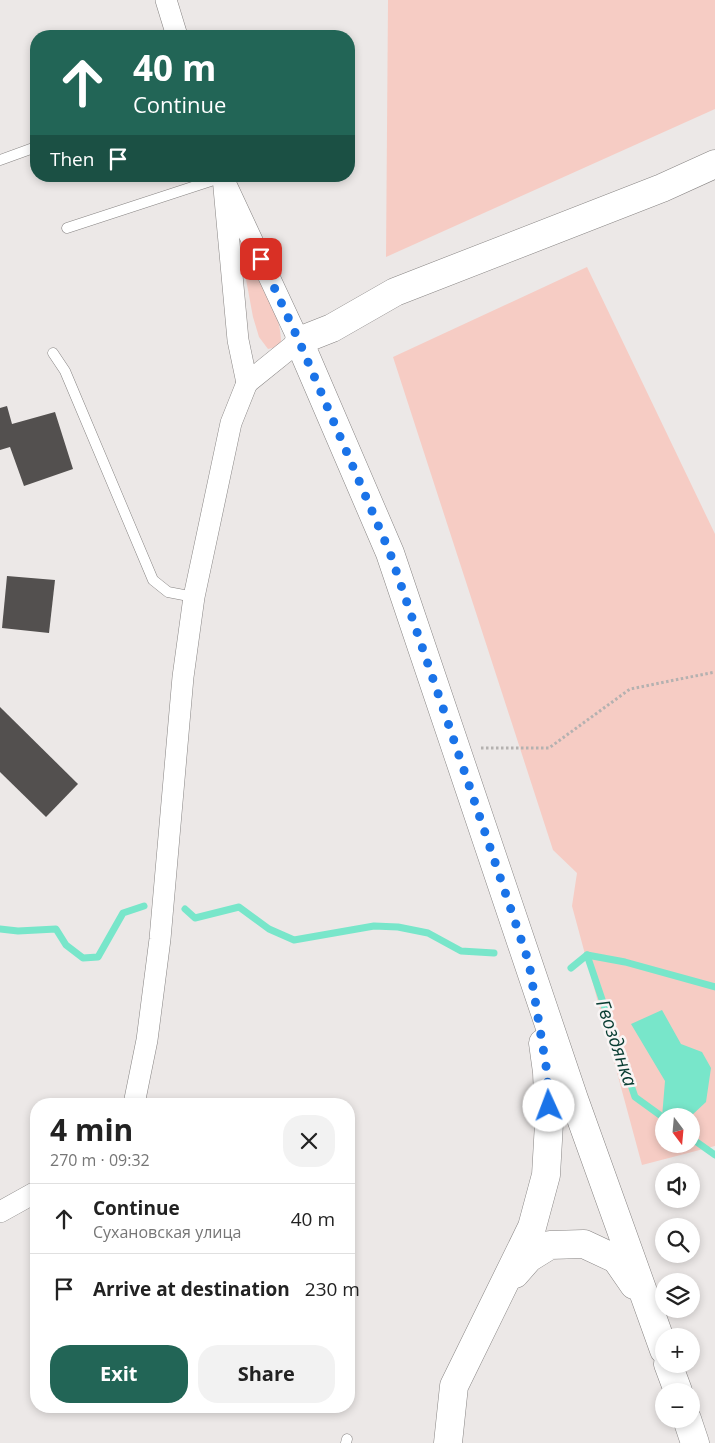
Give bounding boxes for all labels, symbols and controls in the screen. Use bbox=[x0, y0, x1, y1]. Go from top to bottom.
text: 40 m bbox=[133, 44, 216, 91]
icon: ahead bbox=[50, 50, 115, 115]
text: Continue bbox=[133, 89, 226, 119]
icon: arrive bbox=[104, 145, 132, 173]
text: Then bbox=[50, 146, 94, 172]
pin bbox=[240, 238, 282, 280]
icon: arrive bbox=[247, 245, 275, 273]
water label: Гвоздянка bbox=[590, 996, 644, 1090]
position arrow bbox=[522, 1079, 574, 1131]
north arrow bbox=[655, 1108, 700, 1152]
map controls bbox=[655, 1108, 700, 1428]
text: 4 min bbox=[50, 1109, 133, 1150]
button: close bbox=[283, 1115, 335, 1167]
text: 270 m · 09:32 bbox=[50, 1149, 150, 1171]
button: sound bbox=[655, 1163, 700, 1208]
text: Continue bbox=[93, 1195, 180, 1221]
icon: ahead bbox=[50, 1205, 78, 1233]
text: 40 m bbox=[291, 1206, 335, 1232]
button: search bbox=[655, 1218, 700, 1263]
text: Сухановская улица bbox=[93, 1221, 241, 1243]
button: layers bbox=[655, 1273, 700, 1318]
icon: arrive bbox=[50, 1275, 78, 1303]
text: Arrive at destination bbox=[93, 1276, 290, 1302]
text: 230 m bbox=[305, 1276, 360, 1302]
button: + bbox=[655, 1328, 700, 1373]
button: Exit bbox=[50, 1345, 188, 1403]
button: Share bbox=[198, 1345, 335, 1403]
button: − bbox=[655, 1383, 700, 1428]

